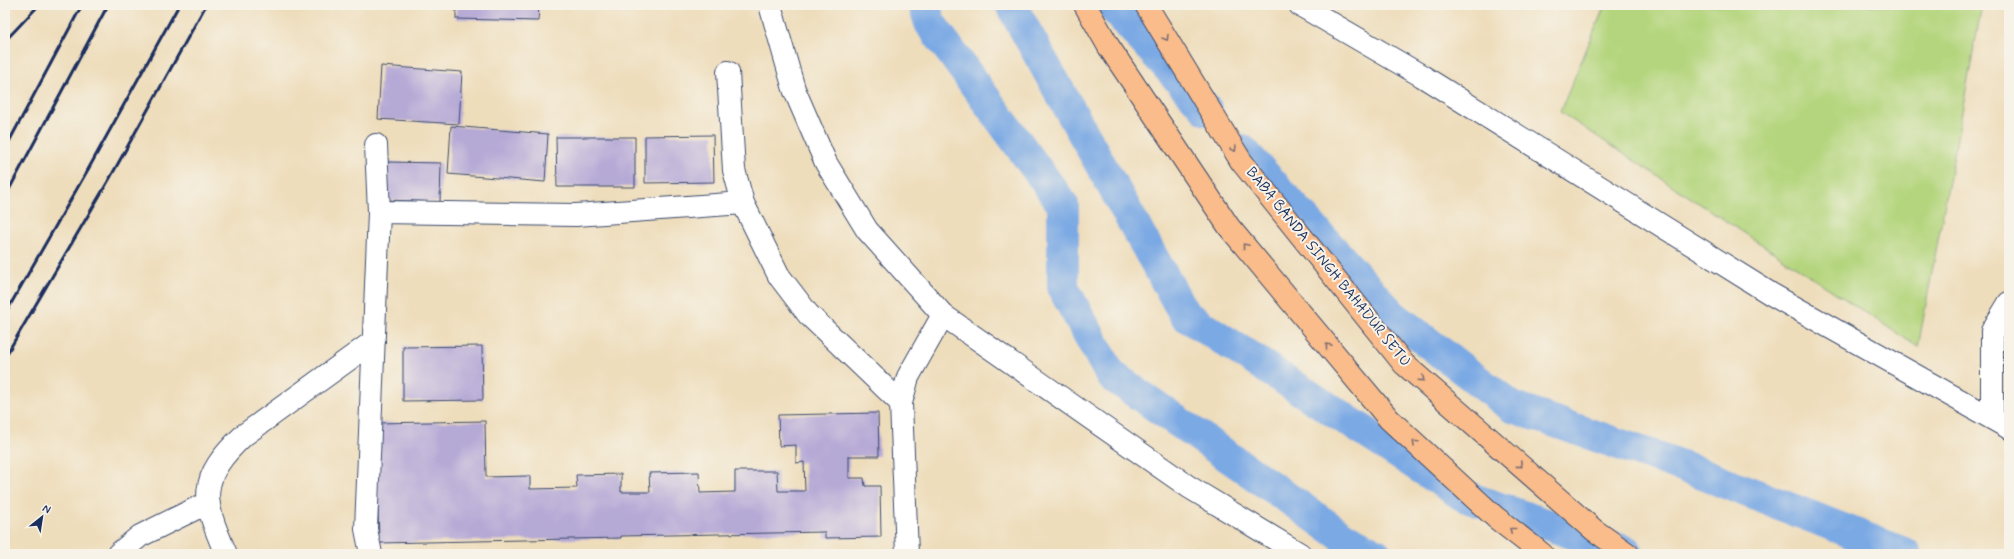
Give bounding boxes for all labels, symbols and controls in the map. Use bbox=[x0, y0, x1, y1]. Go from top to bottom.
one-way arrow bbox=[1161, 34, 1169, 41]
one-way arrow bbox=[1229, 145, 1236, 152]
street label: BABA BANDA SINGH BAHADUR SETU bbox=[1241, 163, 1415, 371]
one-way arrow bbox=[1243, 244, 1250, 251]
one-way arrow bbox=[1326, 344, 1333, 351]
one-way arrow bbox=[1417, 375, 1425, 382]
one-way arrow bbox=[1412, 440, 1420, 448]
one-way arrow bbox=[1515, 460, 1523, 468]
north arrow bbox=[22, 497, 62, 537]
text: N bbox=[40, 501, 53, 517]
one-way arrow bbox=[1509, 528, 1516, 535]

